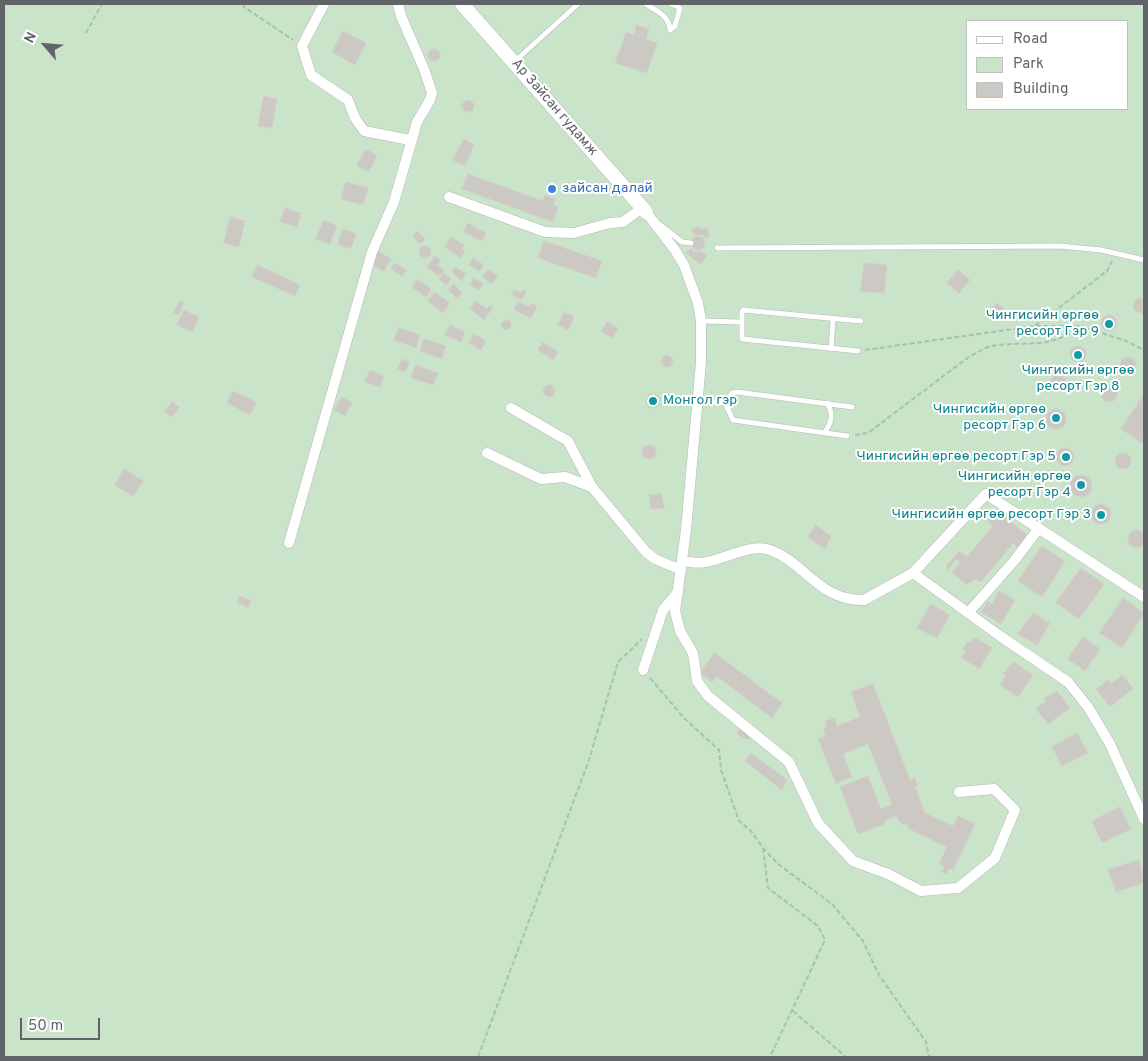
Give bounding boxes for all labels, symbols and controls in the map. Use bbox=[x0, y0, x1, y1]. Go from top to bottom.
north arrow bbox=[20, 20, 70, 70]
legend bbox=[966, 20, 1128, 110]
text: N bbox=[21, 30, 41, 46]
text: Road bbox=[1013, 30, 1048, 49]
text: Park bbox=[1013, 55, 1044, 74]
street label: Ар Зайсан гудамж bbox=[507, 56, 601, 160]
text: Building bbox=[1013, 80, 1068, 99]
place label: зайсан далай bbox=[562, 181, 653, 197]
marker: зайсан далай bbox=[546, 183, 558, 195]
place label: Чингисийн өргөө ресорт Гэр 9 bbox=[986, 308, 1099, 341]
marker: Чингисийн өргөө ресорт Гэр 9 bbox=[1103, 318, 1115, 330]
marker: Чингисийн өргөө ресорт Гэр 8 bbox=[1072, 349, 1084, 361]
place label: Чингисийн өргөө ресорт Гэр 8 bbox=[1021, 363, 1135, 396]
place label: Монгол гэр bbox=[663, 393, 737, 409]
marker: Монгол гэр bbox=[647, 395, 659, 407]
place label: Чингисийн өргөө ресорт Гэр 6 bbox=[933, 402, 1046, 434]
marker: Чингисийн өргөө ресорт Гэр 6 bbox=[1050, 412, 1062, 424]
place label: Чингисийн өргөө ресорт Гэр 5 bbox=[856, 449, 1056, 465]
marker: Чингисийн өргөө ресорт Гэр 5 bbox=[1060, 451, 1072, 463]
place label: Чингисийн өргөө ресорт Гэр 4 bbox=[958, 469, 1071, 502]
marker: Чингисийн өргөө ресорт Гэр 4 bbox=[1075, 479, 1087, 491]
place label: Чингисийн өргөө ресорт Гэр 3 bbox=[892, 507, 1091, 523]
marker: Чингисийн өргөө ресорт Гэр 3 bbox=[1095, 509, 1107, 521]
scale bar bbox=[22, 1008, 102, 1040]
text: 50 m bbox=[28, 1017, 63, 1036]

